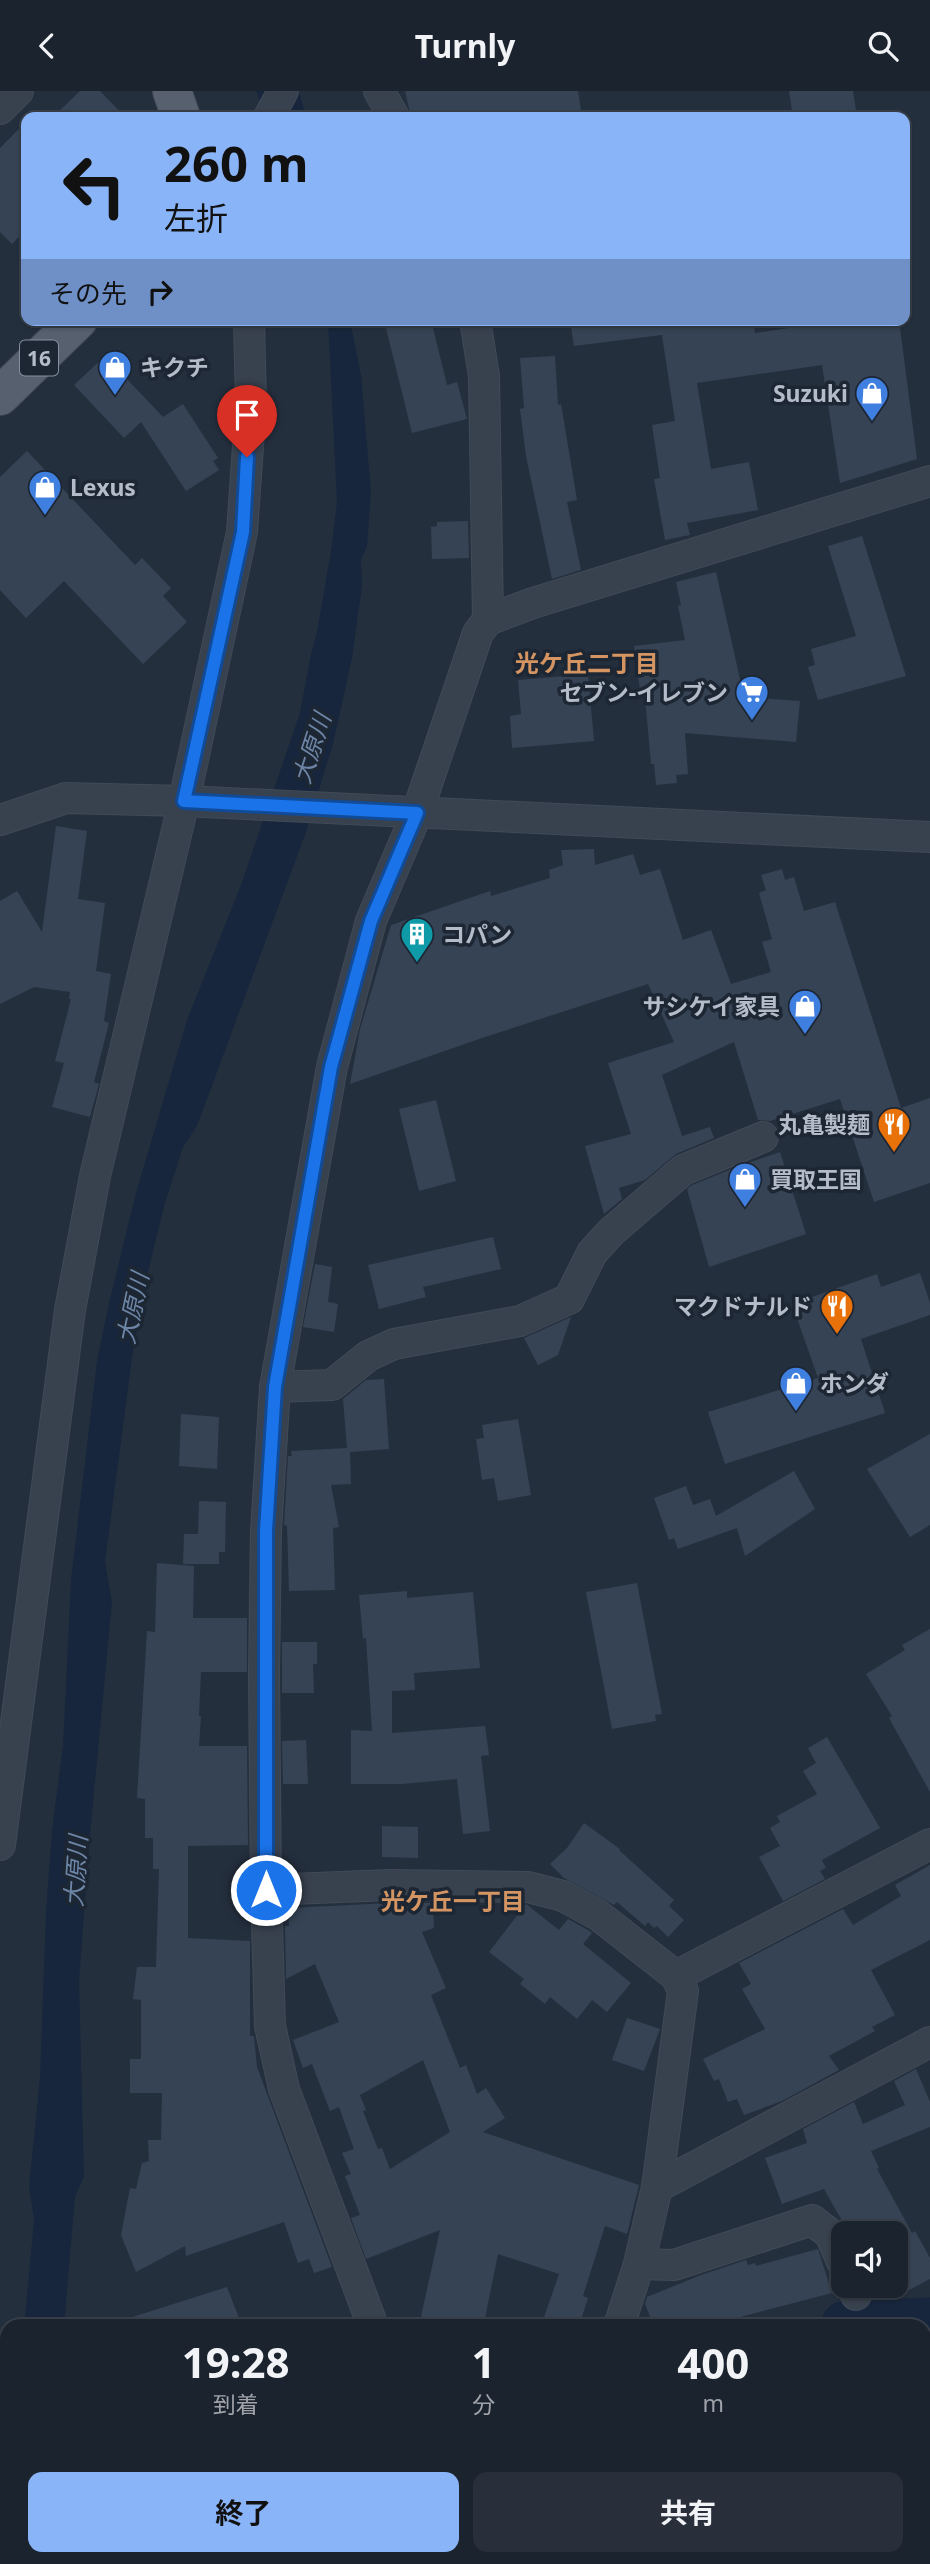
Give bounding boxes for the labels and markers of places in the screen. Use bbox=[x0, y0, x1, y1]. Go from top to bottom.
shop icon: キクチ bbox=[96, 348, 134, 397]
place label: キクチ bbox=[140, 351, 209, 383]
shop icon: Suzuki bbox=[853, 374, 891, 423]
place label: Suzuki bbox=[773, 377, 848, 409]
pin bbox=[217, 385, 277, 457]
shop icon: Lexus bbox=[26, 468, 64, 517]
place label: Lexus bbox=[70, 471, 136, 503]
supermarket icon: セブン-イレブン bbox=[733, 673, 771, 722]
place label: セブン-イレブン bbox=[560, 676, 728, 708]
building icon: コパン bbox=[398, 915, 436, 964]
place label: コパン bbox=[442, 918, 512, 950]
shop icon: サシケイ家具 bbox=[786, 987, 824, 1036]
place label: サシケイ家具 bbox=[642, 990, 780, 1022]
restaurant icon: 丸亀製麺 bbox=[875, 1105, 913, 1154]
place label: 丸亀製麺 bbox=[778, 1108, 870, 1140]
shop icon: 買取王国 bbox=[726, 1160, 764, 1209]
place label: 買取王国 bbox=[770, 1163, 862, 1195]
restaurant icon: マクドナルド bbox=[818, 1287, 856, 1336]
place label: マクドナルド bbox=[674, 1290, 812, 1322]
shop icon: ホンダ bbox=[777, 1364, 815, 1413]
place label: ホンダ bbox=[820, 1367, 889, 1399]

